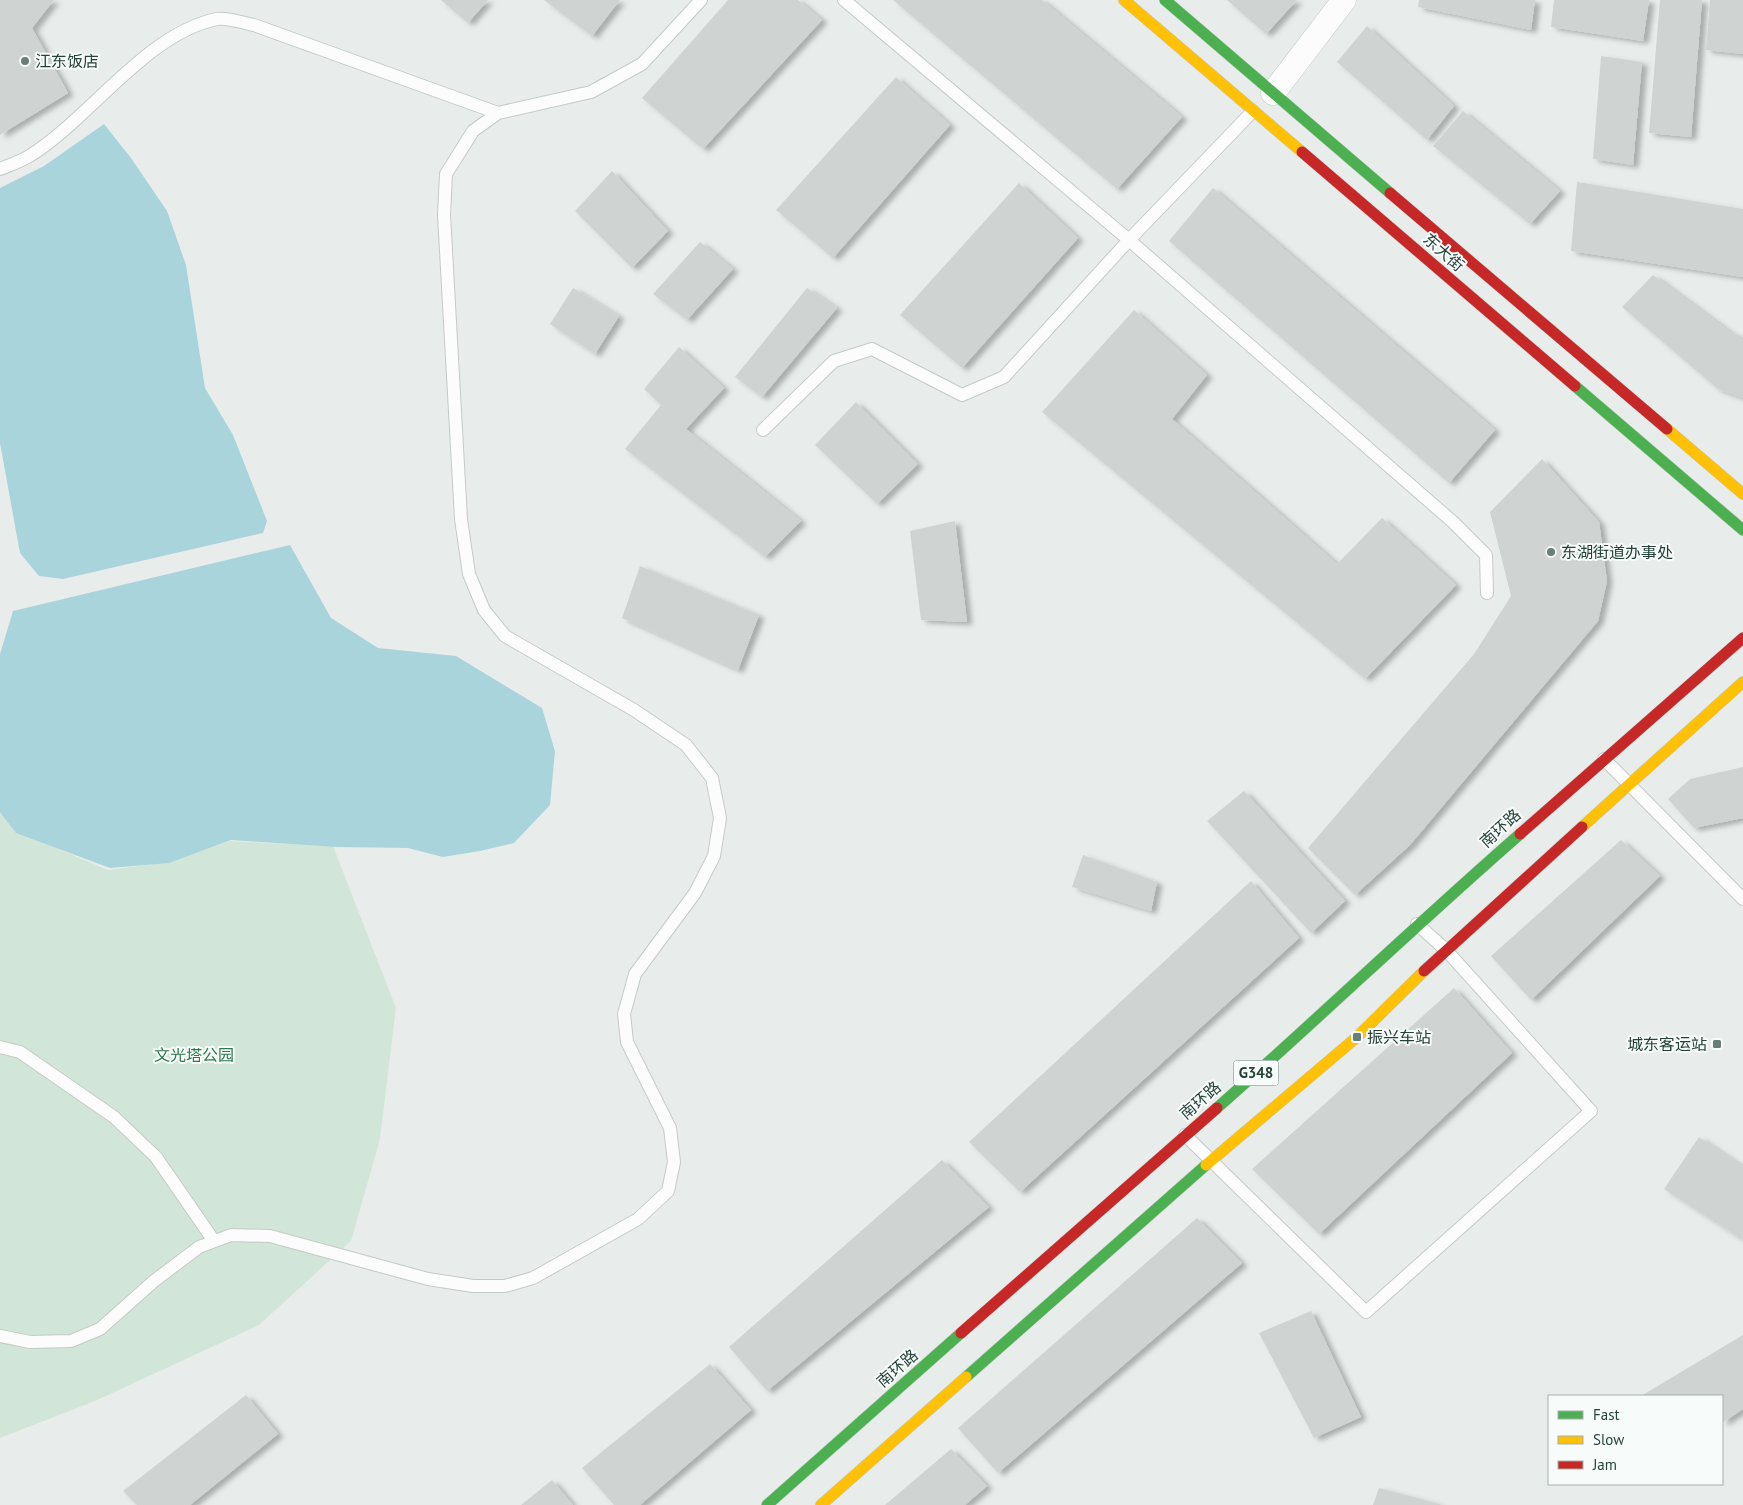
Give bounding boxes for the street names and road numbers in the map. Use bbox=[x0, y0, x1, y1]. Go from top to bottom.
street label: 东大街 bbox=[1419, 229, 1469, 275]
street label: 南环路 bbox=[1475, 805, 1525, 851]
road number: G348 bbox=[1234, 1060, 1278, 1086]
street label: 南环路 bbox=[1175, 1077, 1225, 1123]
street label: 南环路 bbox=[872, 1345, 922, 1391]

